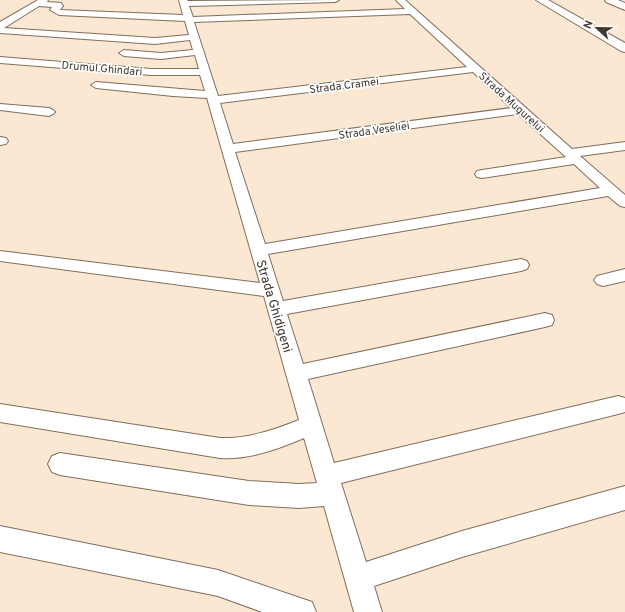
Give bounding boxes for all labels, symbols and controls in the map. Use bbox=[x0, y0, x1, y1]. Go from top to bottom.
north arrow bbox=[577, 8, 617, 48]
text: N bbox=[581, 18, 597, 31]
street label: Drumul Ghindari bbox=[61, 58, 143, 80]
street label: Strada Mugurelui bbox=[475, 69, 547, 136]
street label: Strada Cramei bbox=[308, 75, 380, 97]
street label: Strada Veseliei bbox=[338, 119, 411, 143]
street label: Strada Ghidigeni bbox=[251, 258, 295, 355]

